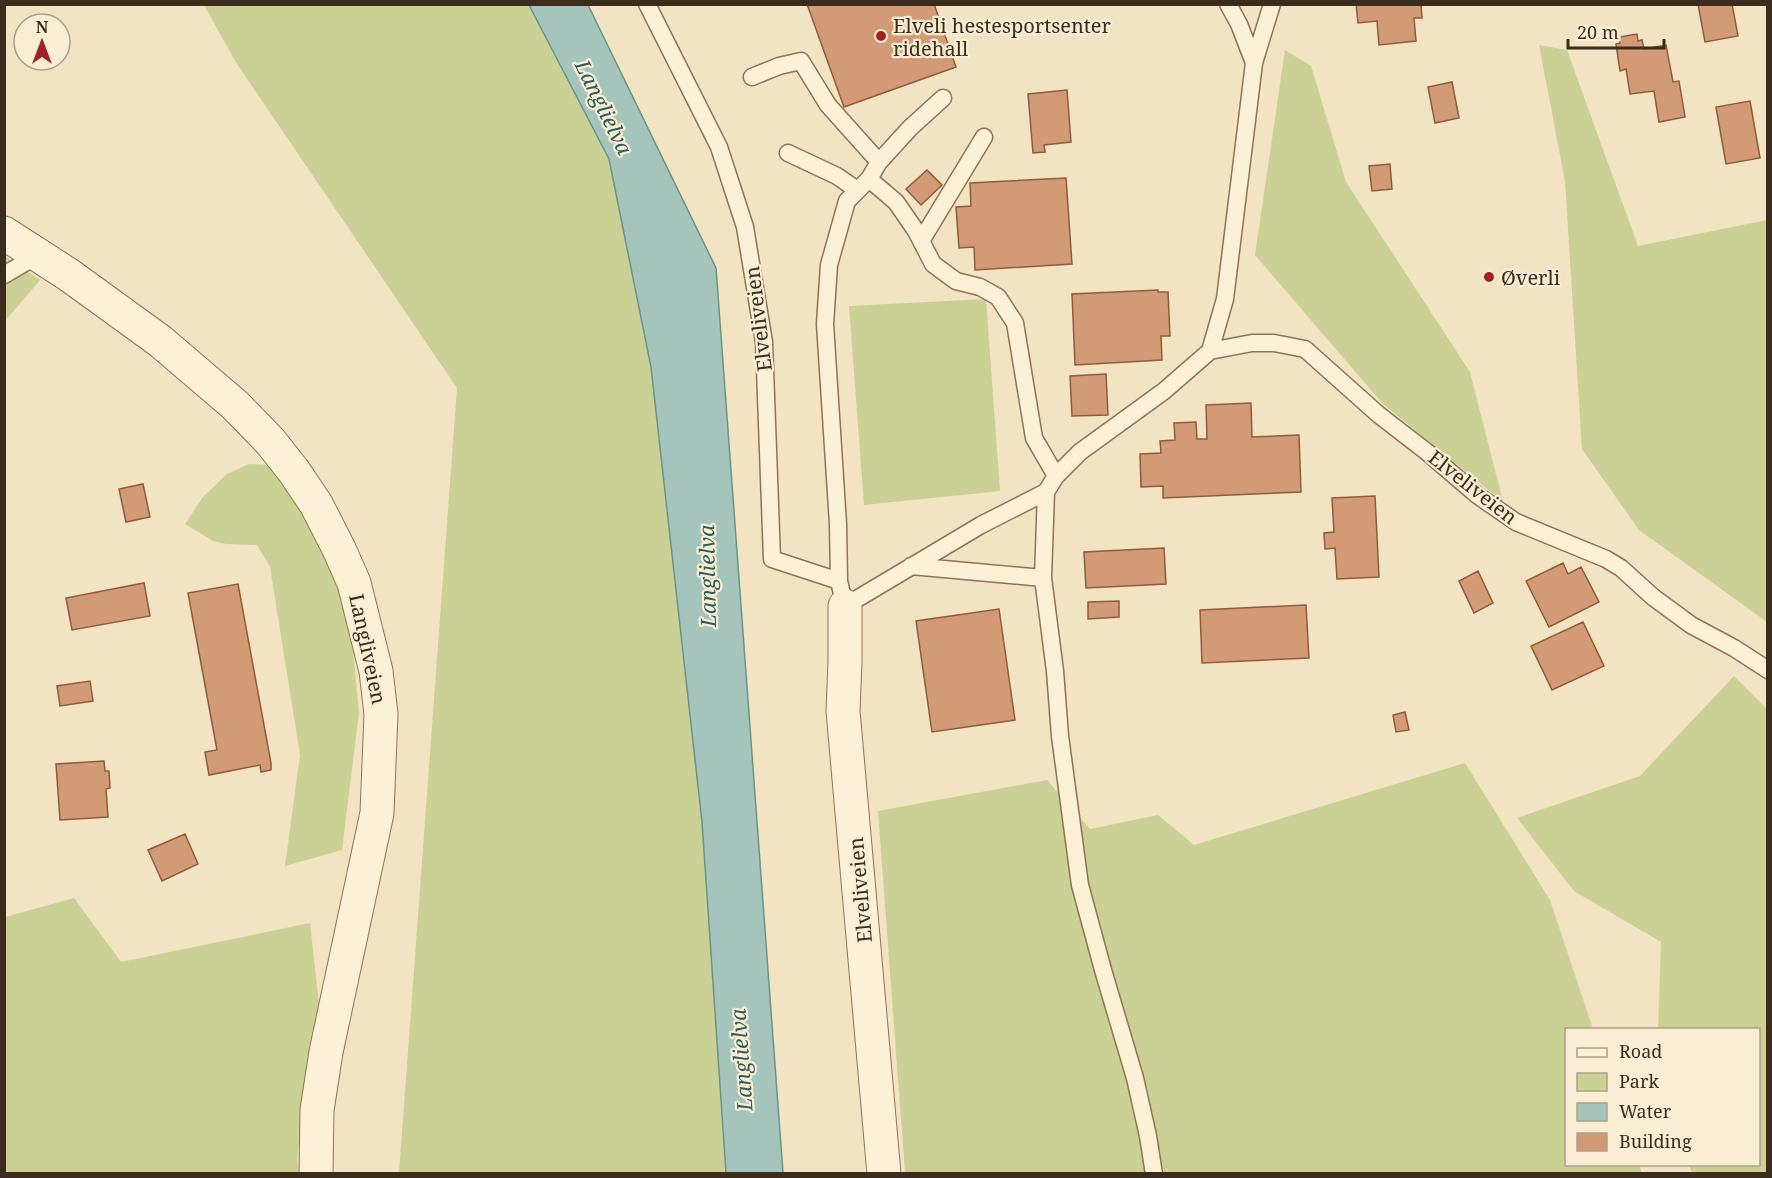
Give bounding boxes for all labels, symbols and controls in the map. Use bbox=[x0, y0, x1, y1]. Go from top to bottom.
north arrow bbox=[12, 12, 72, 72]
place label: Elveli hestesportsenter ridehall bbox=[893, 12, 1112, 62]
scale bar bbox=[1568, 12, 1664, 50]
text: N bbox=[36, 16, 49, 38]
text: 20 m bbox=[1577, 20, 1619, 44]
marker: Elveli hestesportsenter ridehall bbox=[874, 29, 888, 43]
water label: Langlielva bbox=[569, 54, 639, 160]
place label: Øverli bbox=[1501, 264, 1561, 291]
street label: Elveliveien bbox=[738, 265, 778, 373]
marker: Øverli bbox=[1482, 270, 1496, 284]
street label: Elveliveien bbox=[1423, 444, 1523, 530]
water label: Langlielva bbox=[692, 524, 722, 628]
street label: Langliveien bbox=[343, 591, 393, 707]
street label: Elveliveien bbox=[842, 836, 878, 944]
water label: Langlielva bbox=[723, 1007, 759, 1113]
legend bbox=[1565, 1028, 1760, 1166]
text: Road bbox=[1619, 1039, 1662, 1063]
text: Park bbox=[1619, 1069, 1659, 1093]
text: Water bbox=[1619, 1099, 1672, 1123]
text: Building bbox=[1619, 1129, 1692, 1153]

